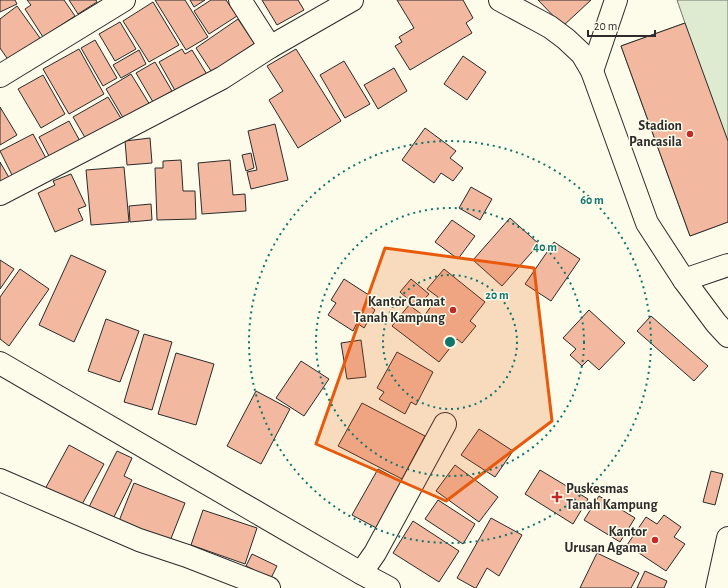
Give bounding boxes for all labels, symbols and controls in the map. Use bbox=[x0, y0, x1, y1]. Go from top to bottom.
scale bar bbox=[588, 12, 655, 38]
text: 20 m bbox=[594, 20, 617, 32]
place label: Stadion Pancasila bbox=[629, 119, 682, 149]
marker: Stadion Pancasila bbox=[685, 129, 695, 139]
text: 60 m bbox=[580, 194, 604, 206]
text: 40 m bbox=[533, 241, 557, 253]
text: 20 m bbox=[485, 289, 509, 301]
place label: Kantor Camat Tanah Kampung bbox=[354, 295, 446, 325]
marker: Kantor Camat Tanah Kampung bbox=[448, 305, 458, 315]
centre of rings bbox=[443, 335, 457, 349]
place label: Puskesmas Tanah Kampung bbox=[566, 482, 658, 512]
marker: Puskesmas Tanah Kampung bbox=[551, 491, 563, 503]
place label: Kantor Urusan Agama bbox=[565, 525, 647, 555]
marker: Kantor Urusan Agama bbox=[650, 535, 660, 545]

